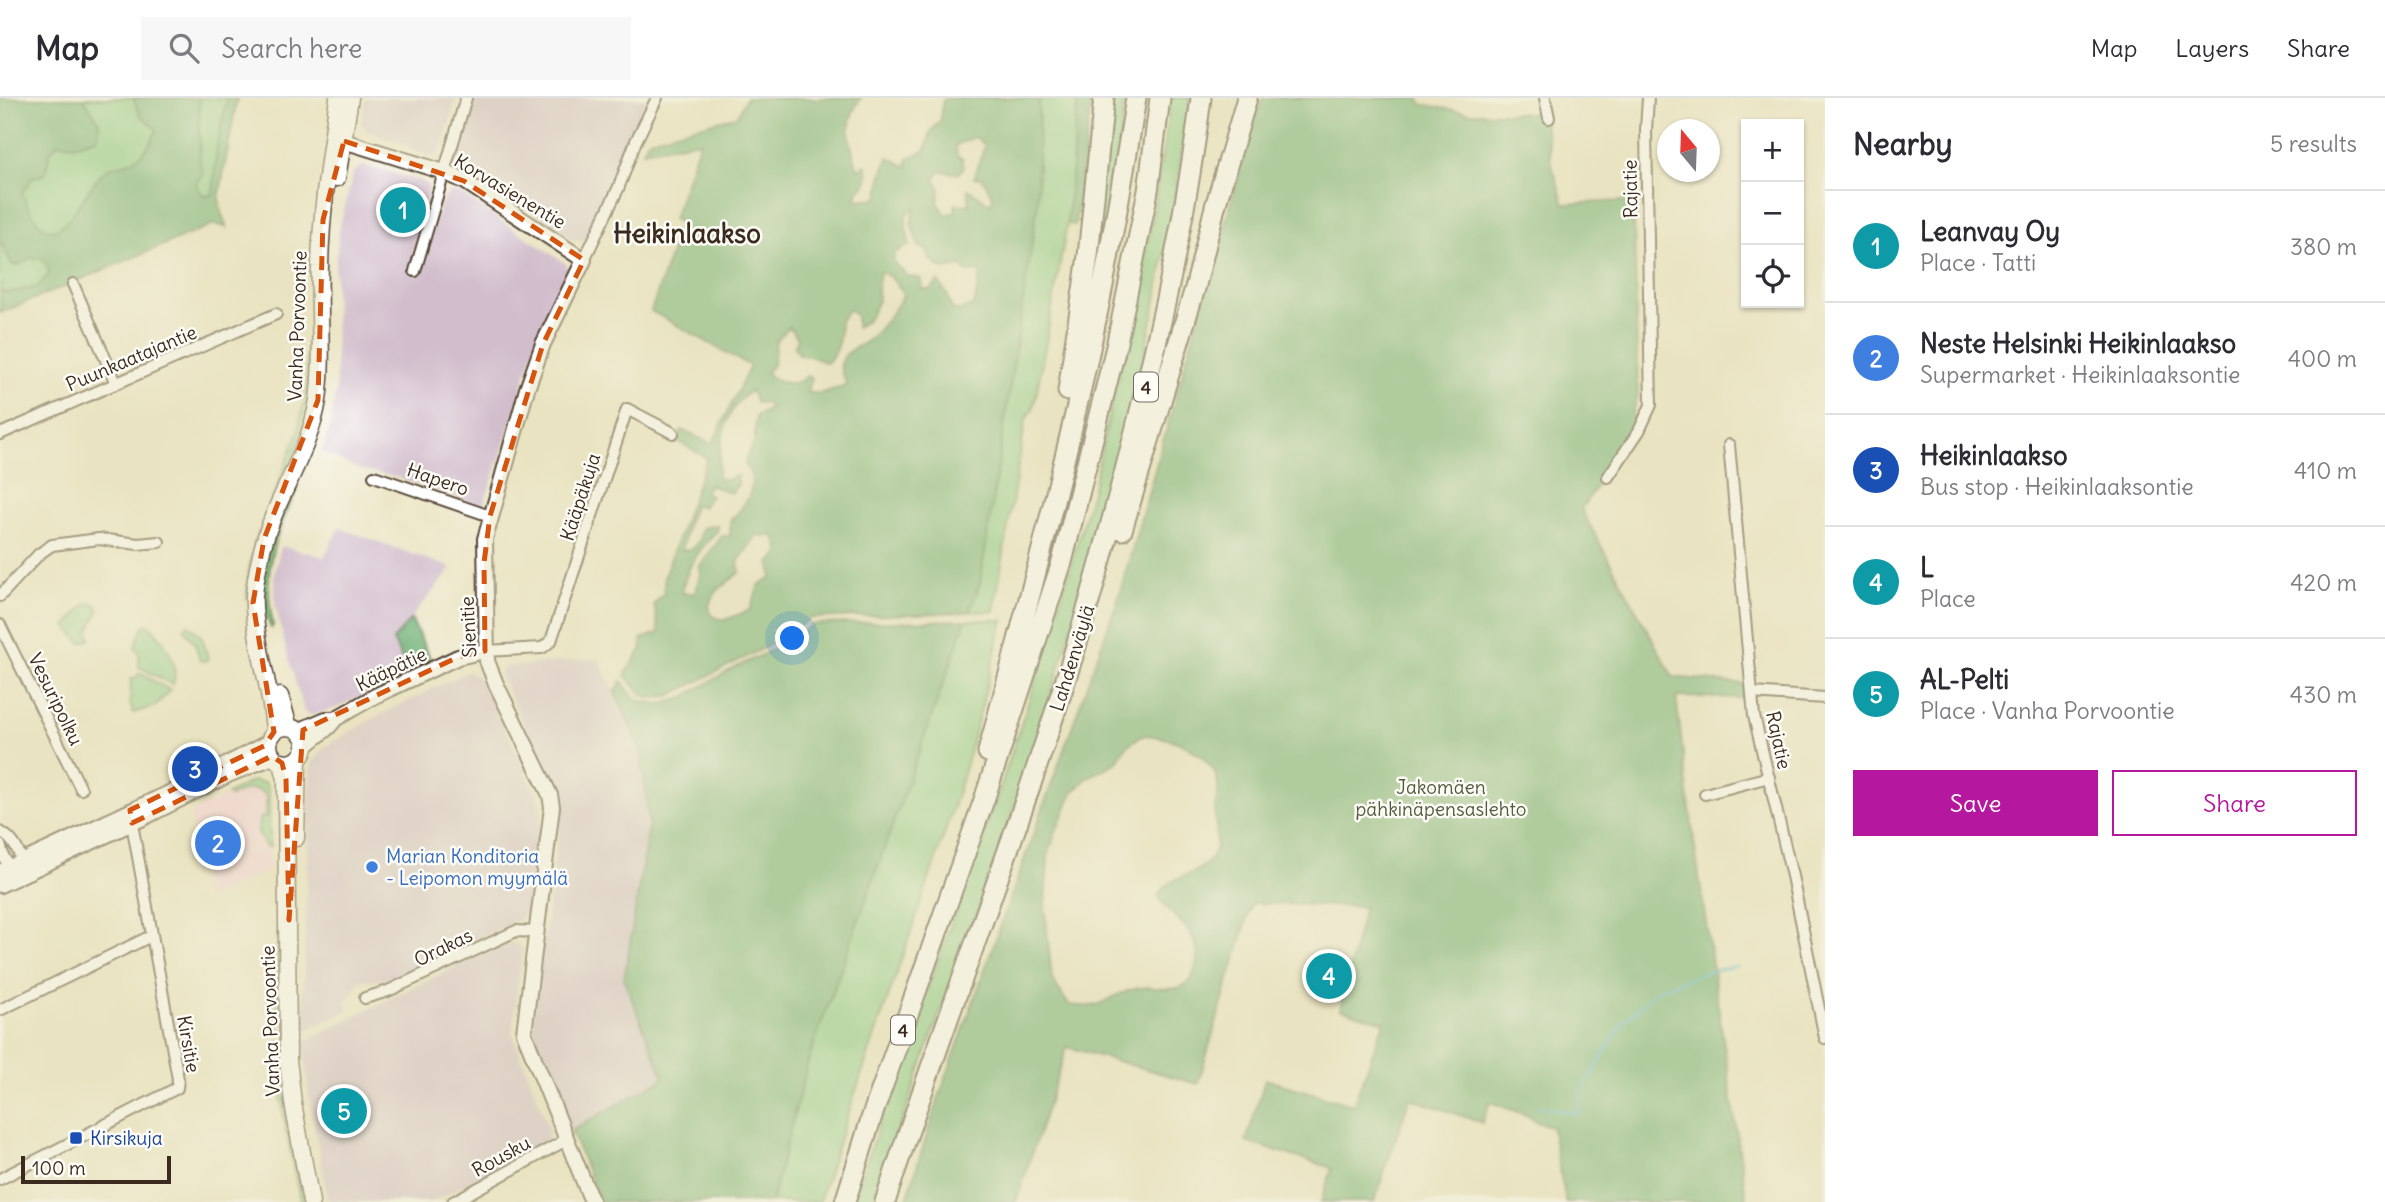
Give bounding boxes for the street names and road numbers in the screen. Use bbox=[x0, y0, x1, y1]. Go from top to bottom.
street label: Korvasienentie bbox=[450, 148, 570, 234]
street label: Rajatie bbox=[1617, 159, 1643, 219]
street label: Vanha Porvoontie bbox=[282, 250, 312, 402]
street label: Puunkaatajantie bbox=[62, 320, 200, 396]
road number: 4 bbox=[1134, 372, 1158, 402]
street label: Kääpäkuja bbox=[555, 450, 605, 544]
street label: Hapero bbox=[404, 457, 472, 501]
street label: Sienitie bbox=[454, 596, 482, 658]
street label: Lahdenväylä bbox=[1044, 602, 1100, 714]
street label: Kääpätie bbox=[352, 642, 430, 696]
street label: Vesuripolku bbox=[23, 649, 89, 749]
street label: Rajatie bbox=[1761, 709, 1797, 771]
street label: Orakas bbox=[410, 923, 476, 971]
street label: Vanha Porvoontie bbox=[255, 945, 285, 1097]
street label: Kirsitie bbox=[172, 1014, 206, 1074]
road number: 4 bbox=[891, 1015, 915, 1044]
street label: Rousku bbox=[468, 1130, 534, 1182]

